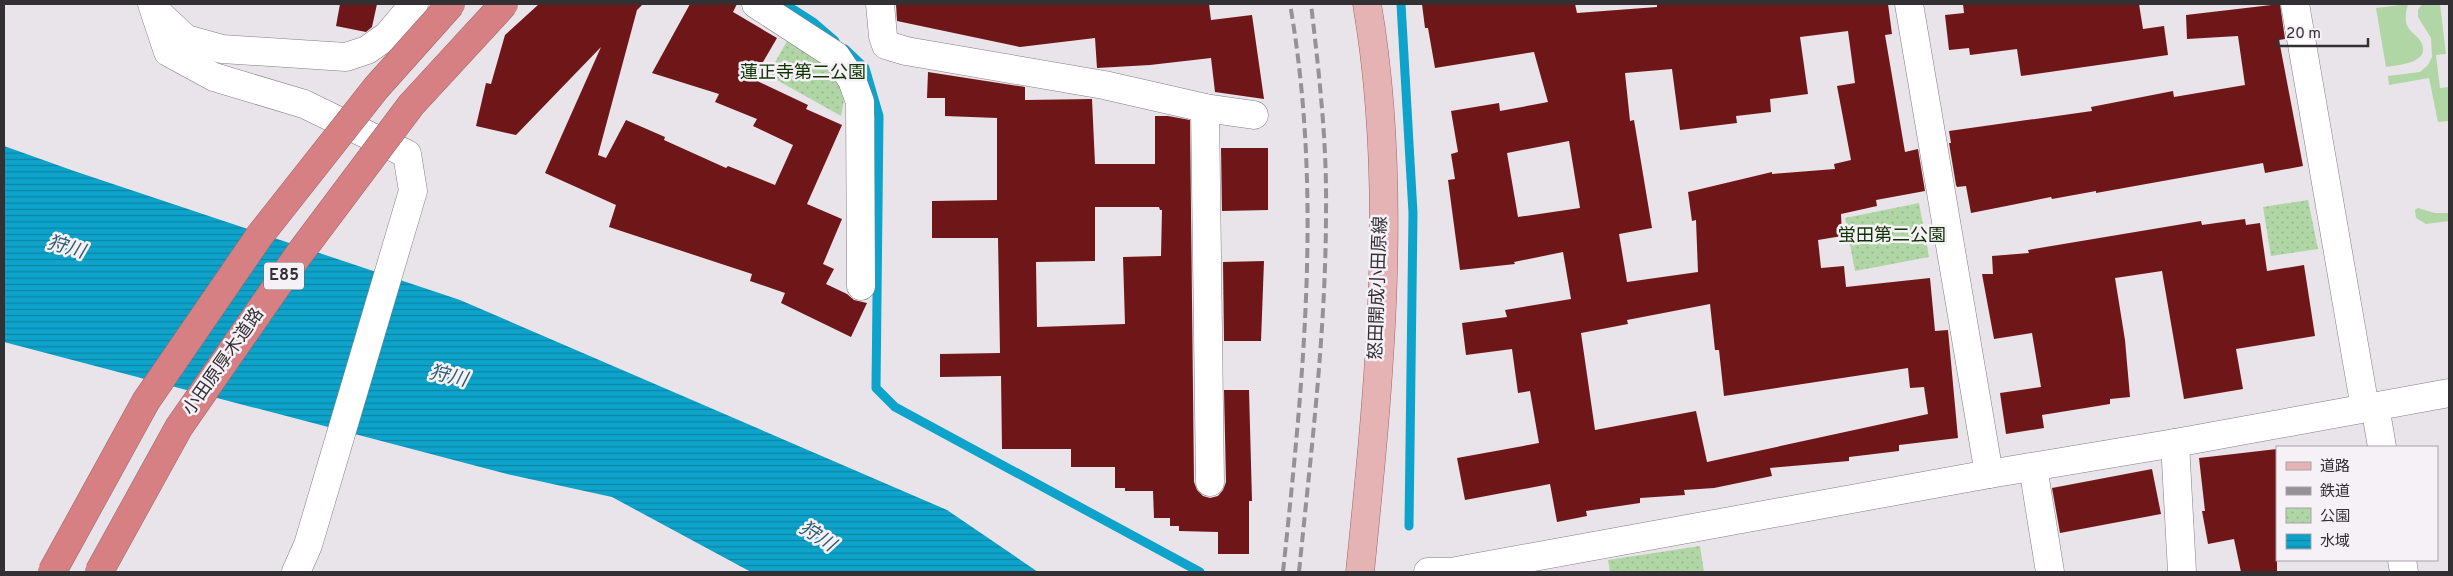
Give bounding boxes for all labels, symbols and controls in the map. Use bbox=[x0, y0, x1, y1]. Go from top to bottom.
scale bar bbox=[2278, 15, 2368, 47]
text: 20 m bbox=[2286, 25, 2321, 44]
park label: 蓮正寺第二公園 bbox=[740, 62, 866, 85]
street label: 怒田開成小田原線 bbox=[1365, 216, 1393, 360]
park label: 蛍田第二公園 bbox=[1838, 225, 1946, 248]
water label: 狩川 bbox=[44, 231, 89, 265]
road number: E85 bbox=[264, 262, 304, 290]
street label: 小田原厚木道路 bbox=[178, 304, 270, 420]
water label: 狩川 bbox=[427, 361, 471, 393]
legend bbox=[2276, 446, 2438, 561]
text: 道路 bbox=[2320, 458, 2350, 477]
text: 鉄道 bbox=[2320, 483, 2350, 502]
text: 公園 bbox=[2320, 508, 2350, 527]
water label: 狩川 bbox=[795, 517, 841, 558]
text: 水域 bbox=[2320, 533, 2350, 552]

